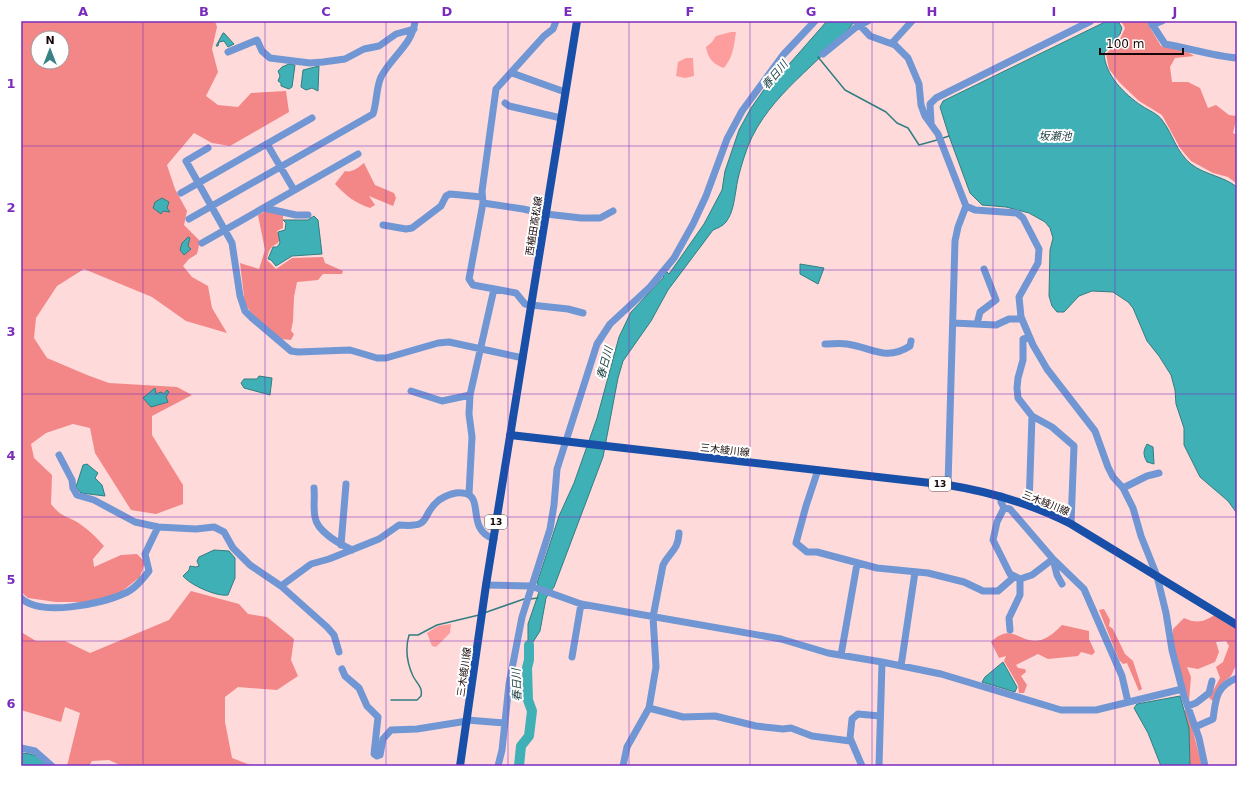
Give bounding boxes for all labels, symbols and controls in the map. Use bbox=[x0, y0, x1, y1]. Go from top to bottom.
text: A bbox=[78, 4, 88, 19]
text: B bbox=[199, 4, 209, 19]
text: C bbox=[321, 4, 331, 19]
text: D bbox=[442, 4, 453, 19]
text: E bbox=[564, 4, 572, 19]
text: F bbox=[686, 4, 694, 19]
text: G bbox=[806, 4, 816, 19]
text: H bbox=[927, 4, 937, 19]
text: I bbox=[1052, 4, 1056, 19]
text: J bbox=[1172, 4, 1177, 19]
north arrow bbox=[30, 30, 70, 70]
scale bar bbox=[1100, 30, 1183, 56]
text: N bbox=[45, 34, 55, 47]
text: 100 m bbox=[1106, 37, 1144, 51]
water label: 春日川 bbox=[759, 57, 791, 92]
text: 1 bbox=[6, 76, 16, 91]
water label: 坂瀬池 bbox=[1039, 130, 1072, 143]
street label: 西植田高松線 bbox=[524, 196, 544, 256]
text: 2 bbox=[6, 200, 16, 215]
text: 3 bbox=[6, 324, 16, 339]
water label: 春日川 bbox=[594, 344, 616, 381]
street label: 三木綾川線 bbox=[700, 442, 750, 458]
text: 4 bbox=[6, 448, 16, 463]
road number: 13 bbox=[929, 477, 951, 491]
street label: 三木綾川線 bbox=[1021, 489, 1071, 517]
road number: 13 bbox=[485, 515, 507, 529]
text: 5 bbox=[6, 572, 16, 587]
street label: 三木綾川線 bbox=[455, 646, 473, 698]
water label: 春日川 bbox=[510, 667, 524, 702]
text: 6 bbox=[6, 696, 16, 711]

